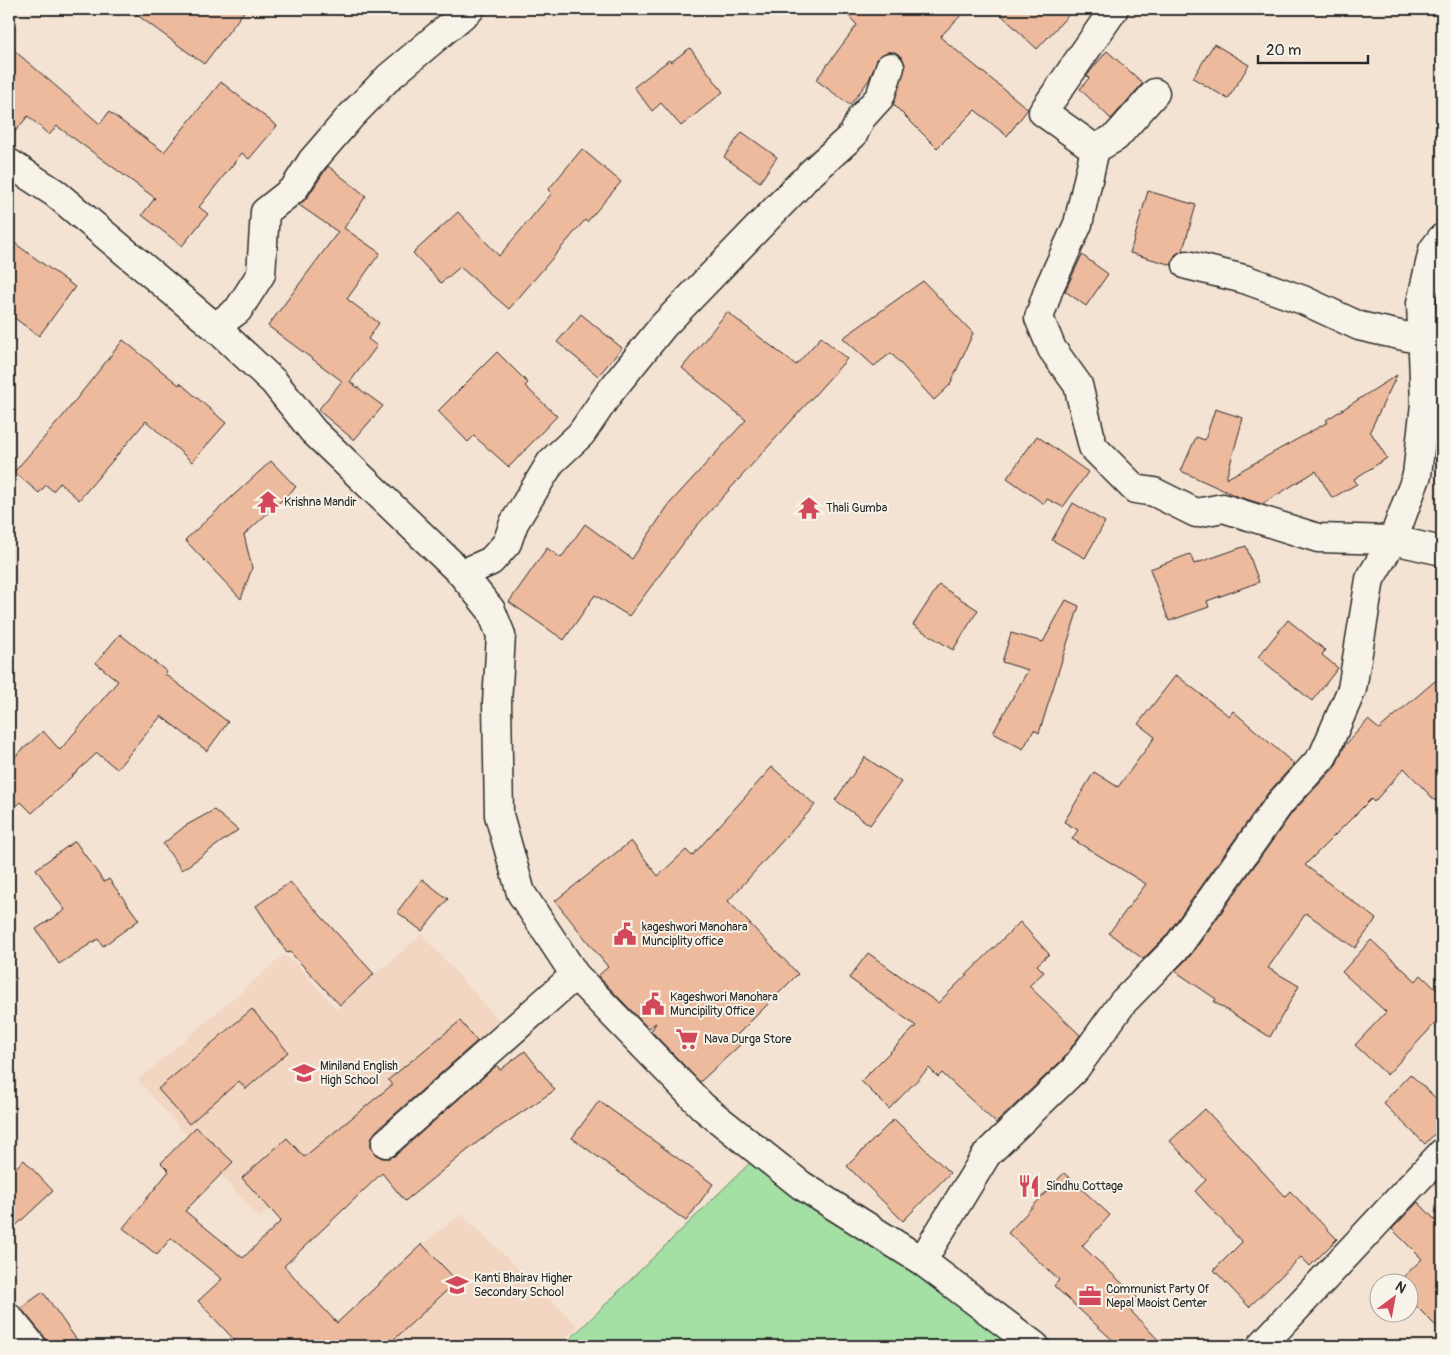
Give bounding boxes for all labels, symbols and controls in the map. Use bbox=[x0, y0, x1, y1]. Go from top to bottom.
scale bar bbox=[1258, 32, 1368, 64]
text: 20 m bbox=[1266, 41, 1301, 60]
temple icon: Krishna Mandir bbox=[255, 489, 281, 515]
place label: Krishna Mandir bbox=[284, 495, 357, 510]
temple icon: Thali Gumba bbox=[796, 495, 822, 521]
place label: Thali Gumba bbox=[826, 501, 888, 516]
place label: kageshwori Manohara Munciplity office bbox=[642, 920, 748, 949]
public building icon: kageshwori Manohara Munciplity office bbox=[612, 921, 638, 947]
place label: Kageshwori Manohara Muncipility Office bbox=[670, 990, 778, 1019]
public building icon: Kageshwori Manohara Muncipility Office bbox=[640, 991, 666, 1017]
supermarket icon: Nava Durga Store bbox=[674, 1026, 700, 1052]
place label: Nava Durga Store bbox=[704, 1032, 791, 1047]
place label: Miniland English High School bbox=[320, 1059, 398, 1088]
school or university icon: Miniland English High School bbox=[291, 1060, 317, 1086]
restaurant icon: Sindhu Cottage bbox=[1016, 1173, 1042, 1199]
place label: Sindhu Cottage bbox=[1046, 1179, 1123, 1194]
place label: Kanti Bhairav Higher Secondary School bbox=[474, 1271, 573, 1300]
school or university icon: Kanti Bhairav Higher Secondary School bbox=[444, 1272, 470, 1298]
north arrow bbox=[1368, 1272, 1418, 1322]
text: N bbox=[1392, 1278, 1409, 1297]
place label: Communist Party Of Nepal Maoist Center bbox=[1106, 1282, 1210, 1311]
office icon: Communist Party Of Nepal Maoist Center bbox=[1077, 1283, 1103, 1309]

